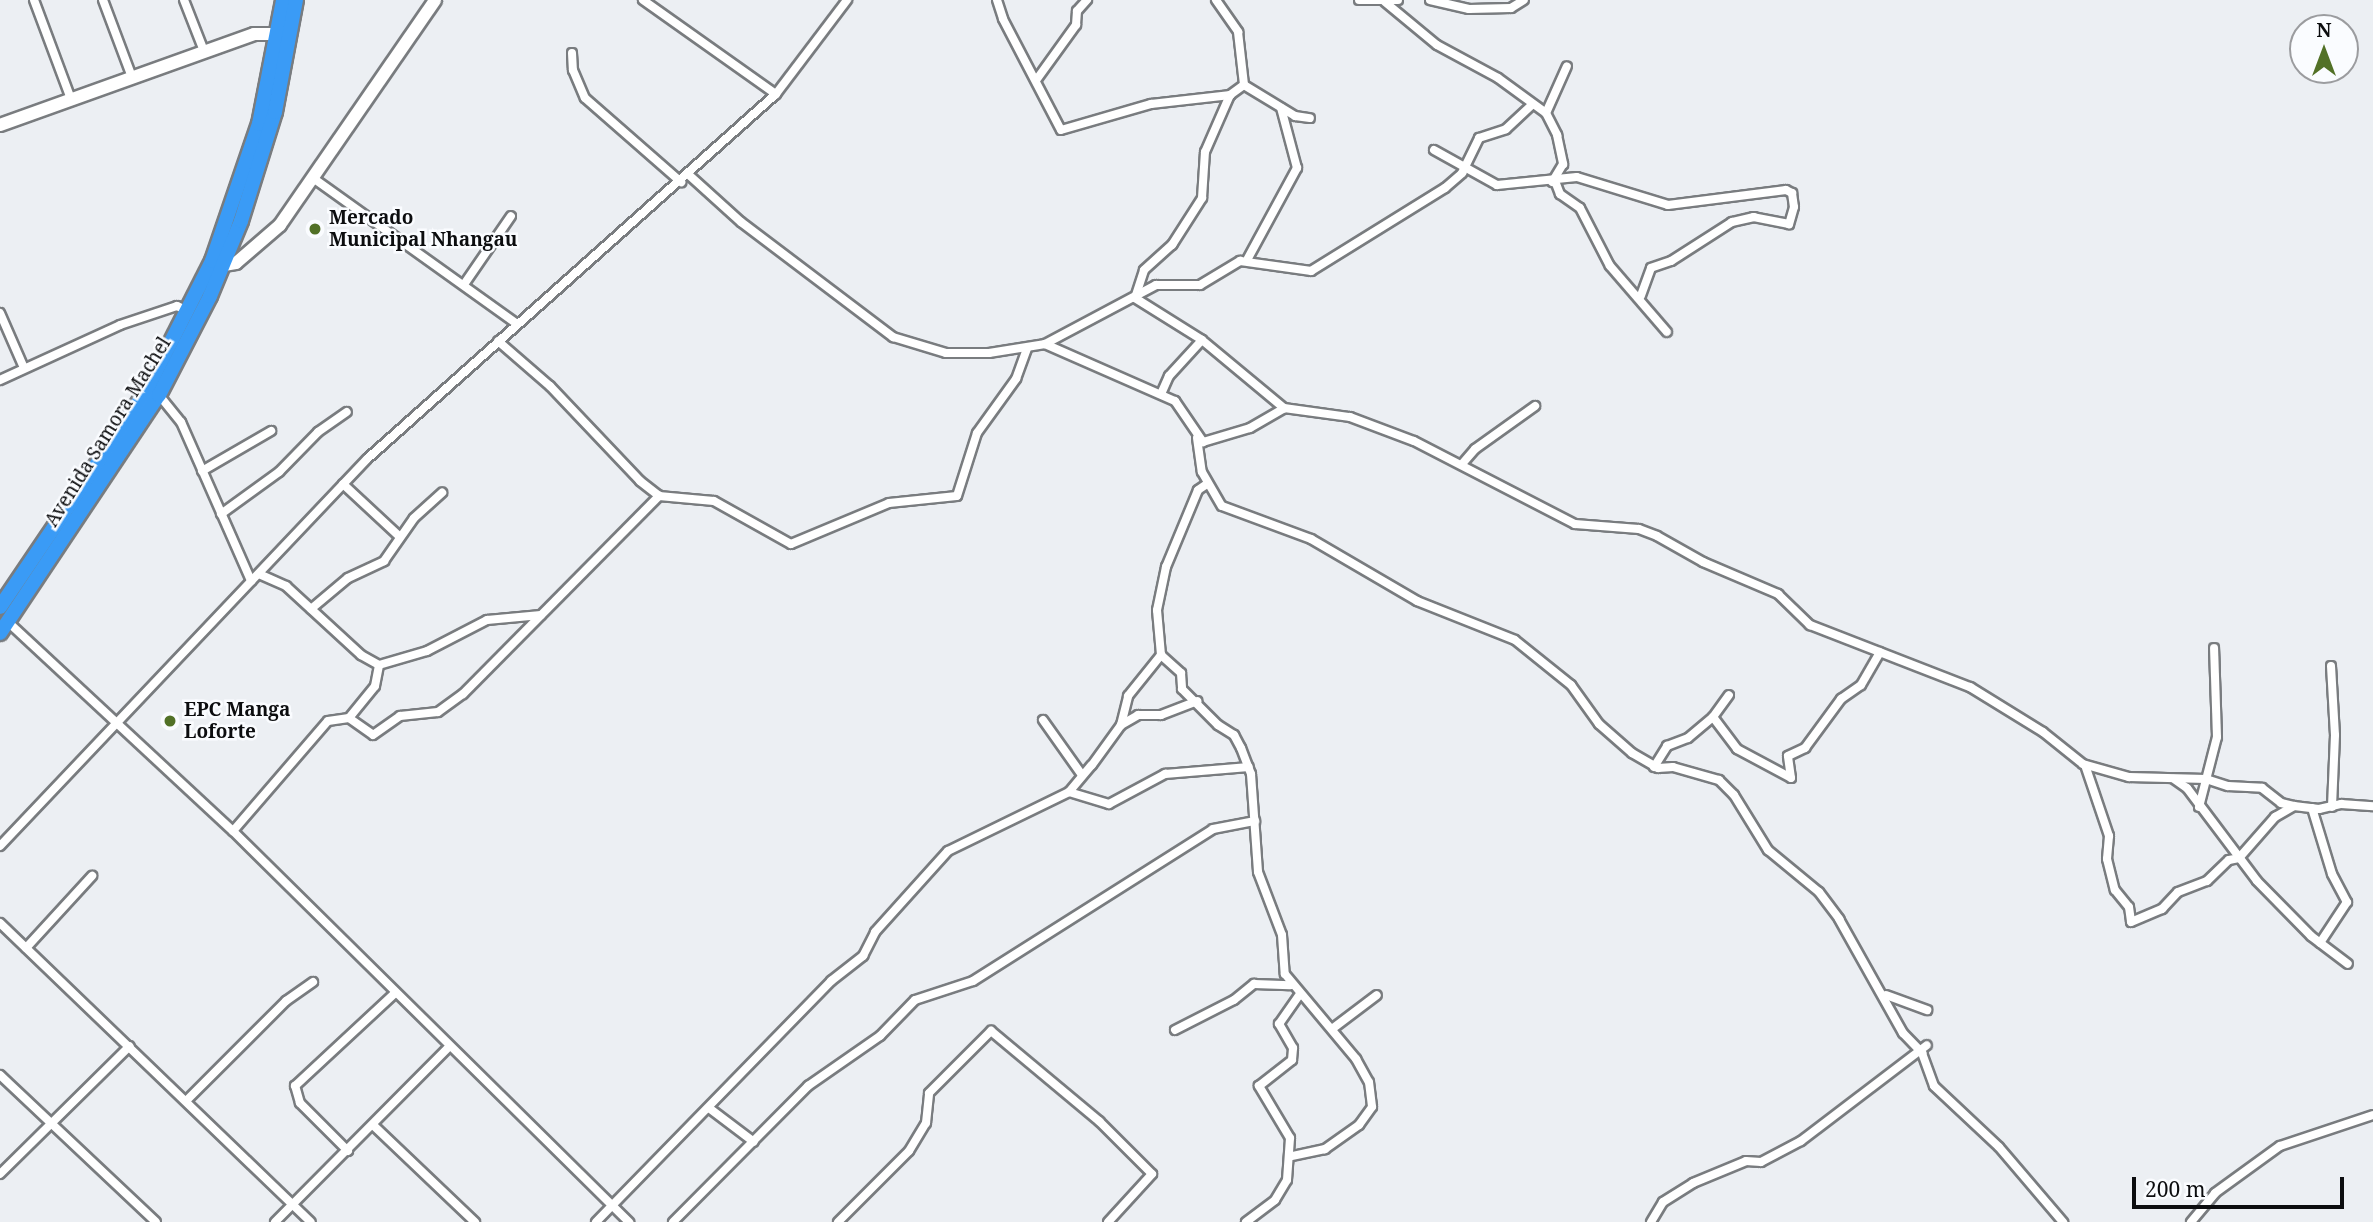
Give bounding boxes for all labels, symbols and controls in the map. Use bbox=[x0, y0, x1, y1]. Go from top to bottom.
north arrow bbox=[2289, 14, 2359, 84]
text: N bbox=[2317, 17, 2331, 43]
place label: Mercado Municipal Nhangau bbox=[329, 207, 518, 251]
marker: Mercado Municipal Nhangau bbox=[307, 221, 323, 237]
street label: Avenida Samora Machel bbox=[40, 333, 176, 531]
place label: EPC Manga Loforte bbox=[184, 699, 290, 743]
marker: EPC Manga Loforte bbox=[162, 713, 178, 729]
scale bar bbox=[2135, 1162, 2347, 1206]
text: 200 m bbox=[2145, 1175, 2206, 1203]

